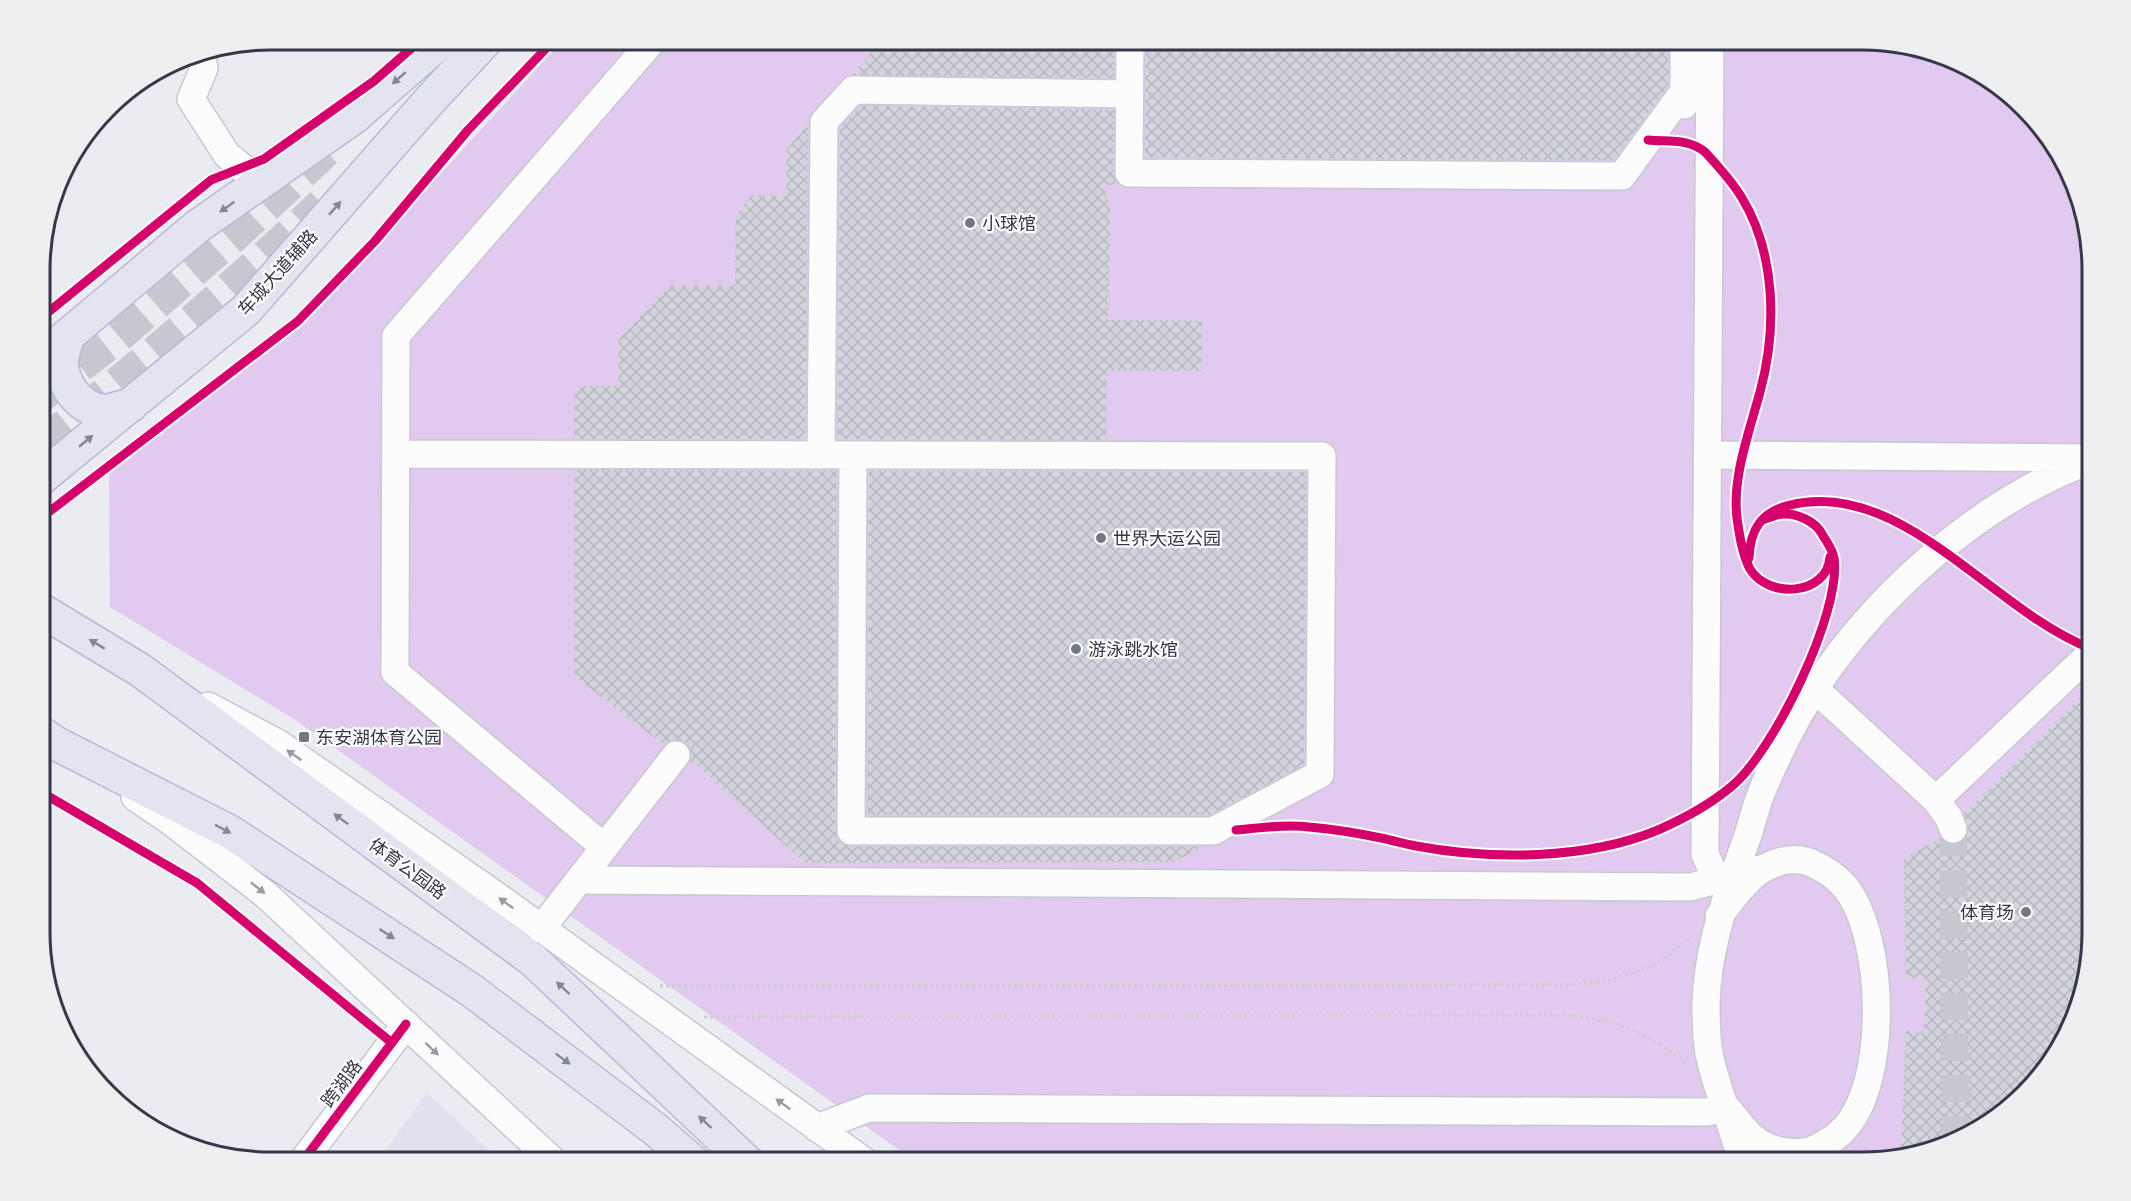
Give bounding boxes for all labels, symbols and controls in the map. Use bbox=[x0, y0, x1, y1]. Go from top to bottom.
one-way arrow bbox=[391, 71, 407, 84]
one-way arrow bbox=[219, 201, 235, 213]
one-way arrow bbox=[328, 201, 341, 216]
place label: 小球馆 bbox=[982, 212, 1036, 234]
marker: 小球馆 bbox=[963, 216, 977, 230]
street label: 车城大道辅路 bbox=[233, 225, 321, 319]
one-way arrow bbox=[78, 435, 94, 448]
place label: 世界大运公园 bbox=[1113, 527, 1221, 549]
marker: 世界大运公园 bbox=[1094, 531, 1108, 545]
place label: 游泳跳水馆 bbox=[1088, 638, 1178, 660]
one-way arrow bbox=[89, 639, 105, 650]
marker: 游泳跳水馆 bbox=[1069, 642, 1083, 656]
place label: 东安湖体育公园 bbox=[316, 726, 442, 748]
marker: 东安湖体育公园 bbox=[297, 730, 311, 744]
one-way arrow bbox=[287, 749, 303, 761]
one-way arrow bbox=[334, 813, 349, 825]
one-way arrow bbox=[214, 823, 232, 833]
street label: 体育公园路 bbox=[365, 833, 451, 903]
one-way arrow bbox=[250, 882, 265, 894]
one-way arrow bbox=[498, 897, 514, 909]
place label: 体育场 bbox=[1960, 901, 2014, 923]
marker: 体育场 bbox=[2019, 905, 2033, 919]
one-way arrow bbox=[378, 929, 395, 940]
one-way arrow bbox=[555, 981, 570, 995]
one-way arrow bbox=[425, 1041, 439, 1055]
one-way arrow bbox=[555, 1053, 570, 1065]
street label: 跨湖路 bbox=[316, 1055, 366, 1111]
one-way arrow bbox=[775, 1098, 790, 1110]
one-way arrow bbox=[697, 1115, 712, 1129]

